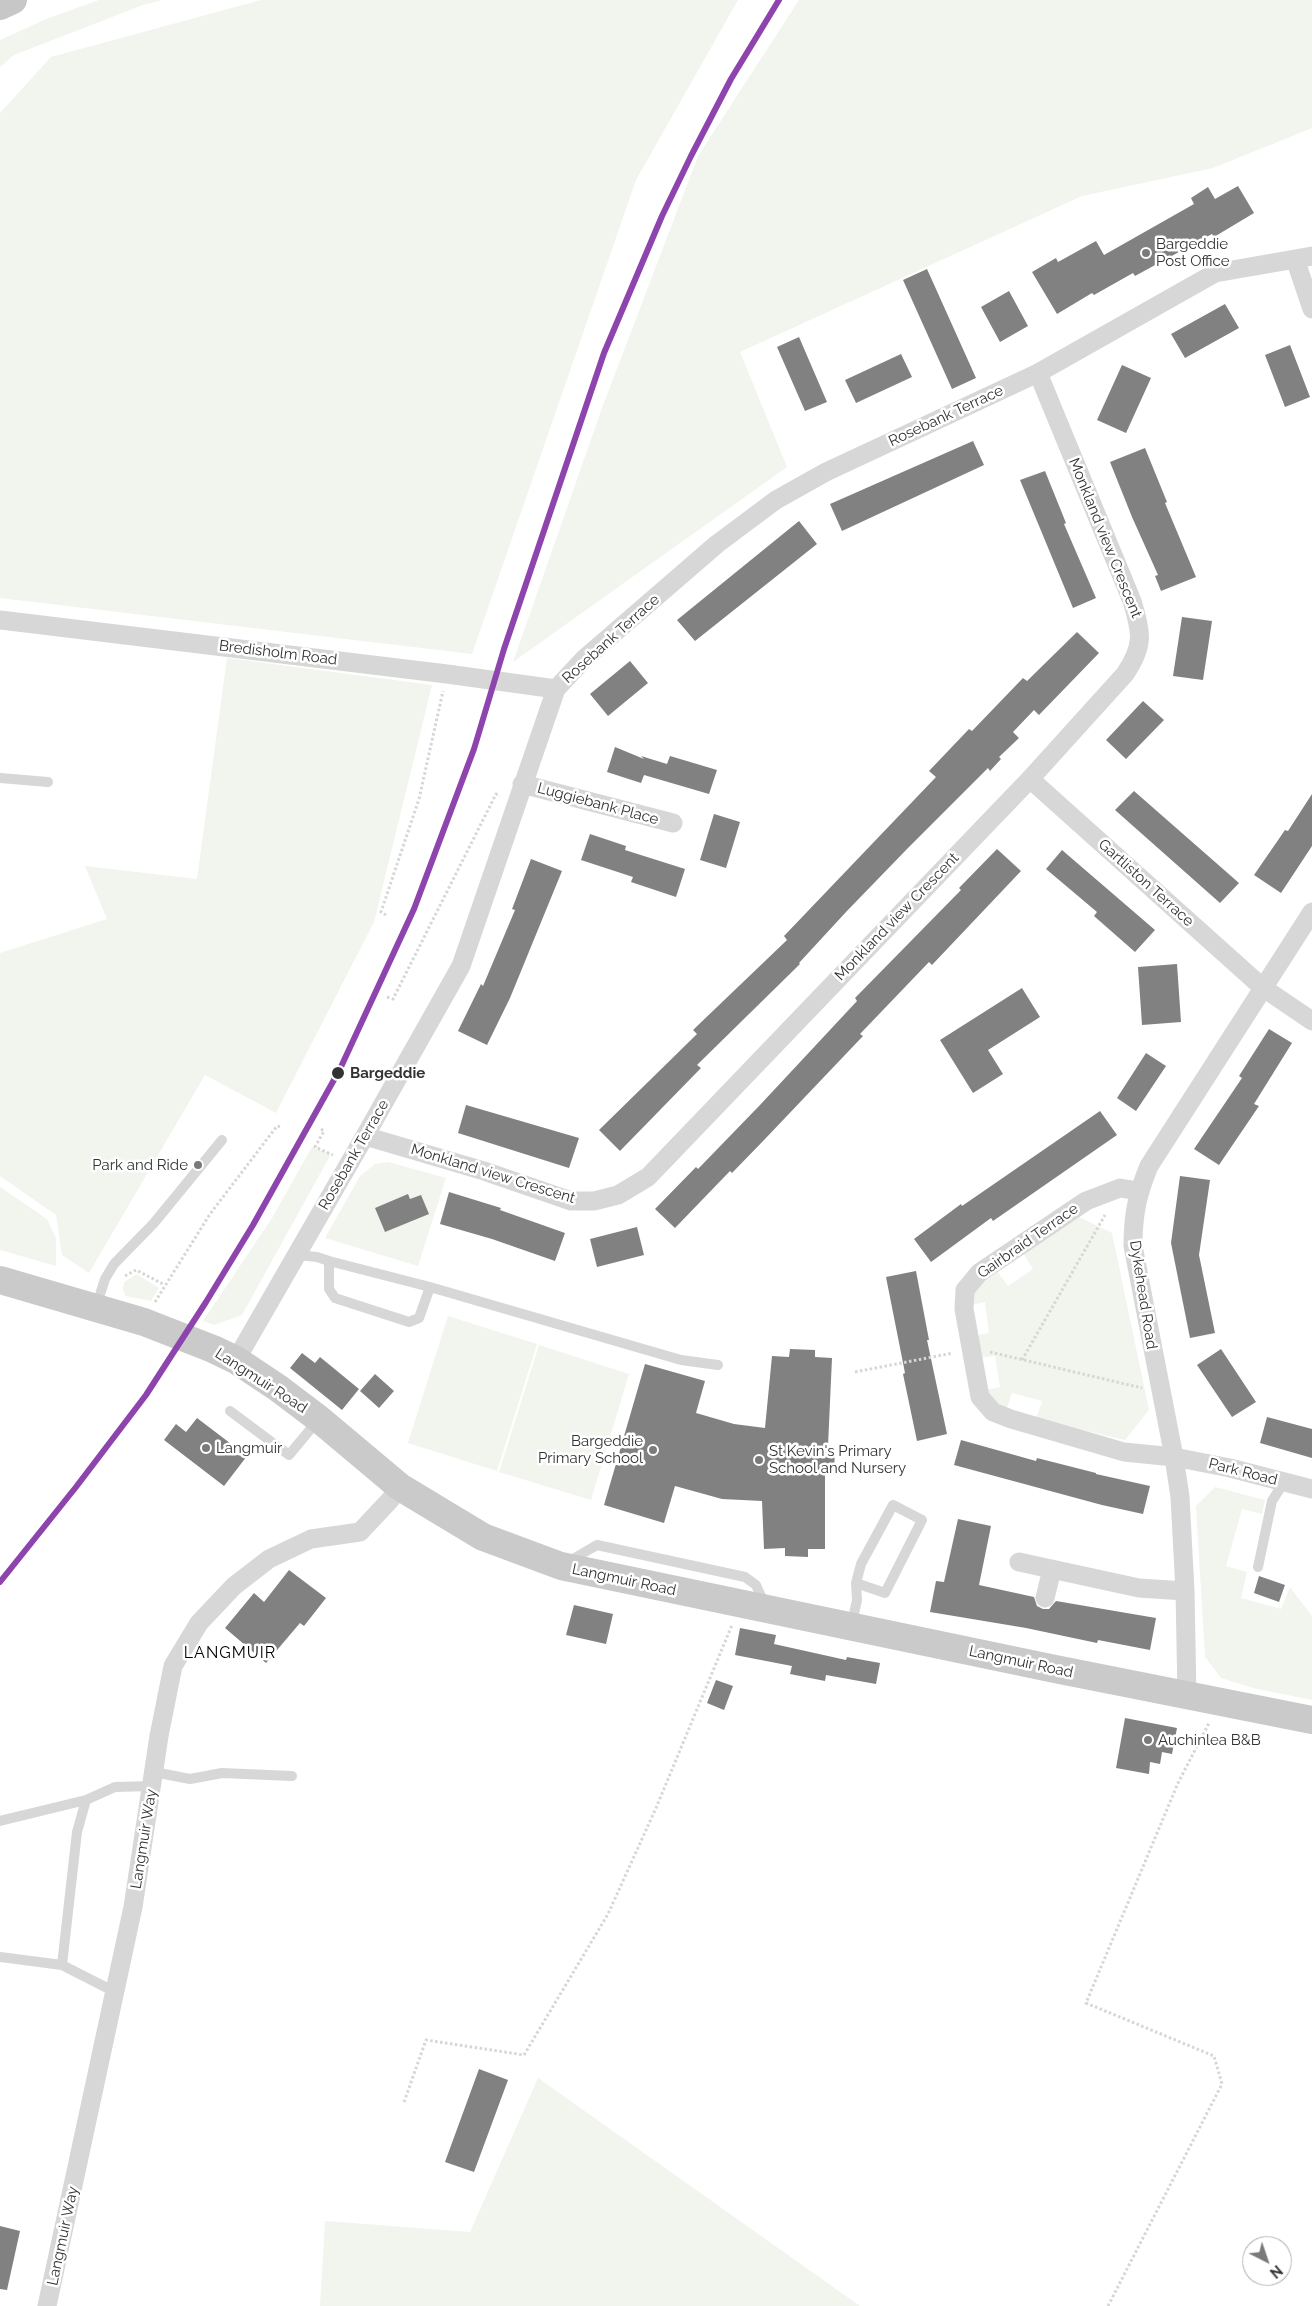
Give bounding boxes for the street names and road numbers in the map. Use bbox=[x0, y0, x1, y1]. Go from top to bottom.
street label: Rosebank Terrace bbox=[886, 382, 1006, 450]
street label: Monkland view Crescent bbox=[1065, 455, 1145, 621]
street label: Rosebank Terrace bbox=[559, 591, 663, 687]
street label: Bredisholm Road bbox=[218, 637, 338, 669]
street label: Luggiebank Place bbox=[535, 779, 661, 829]
street label: Gartliston Terrace bbox=[1095, 835, 1197, 931]
street label: Monkland view Crescent bbox=[831, 849, 963, 985]
street label: Rosebank Terrace bbox=[315, 1097, 393, 1213]
street label: Monkland view Crescent bbox=[409, 1140, 577, 1208]
street label: Gairbraid Terrace bbox=[974, 1200, 1082, 1282]
street label: Dykehead Road bbox=[1126, 1239, 1160, 1351]
street label: Langmuir Road bbox=[212, 1345, 310, 1417]
street label: Park Road bbox=[1207, 1455, 1279, 1489]
street label: Langmuir Road bbox=[570, 1560, 678, 1600]
street label: Langmuir Road bbox=[967, 1642, 1075, 1682]
street label: Langmuir Way bbox=[127, 1788, 161, 1890]
street label: Langmuir Way bbox=[44, 2185, 82, 2287]

